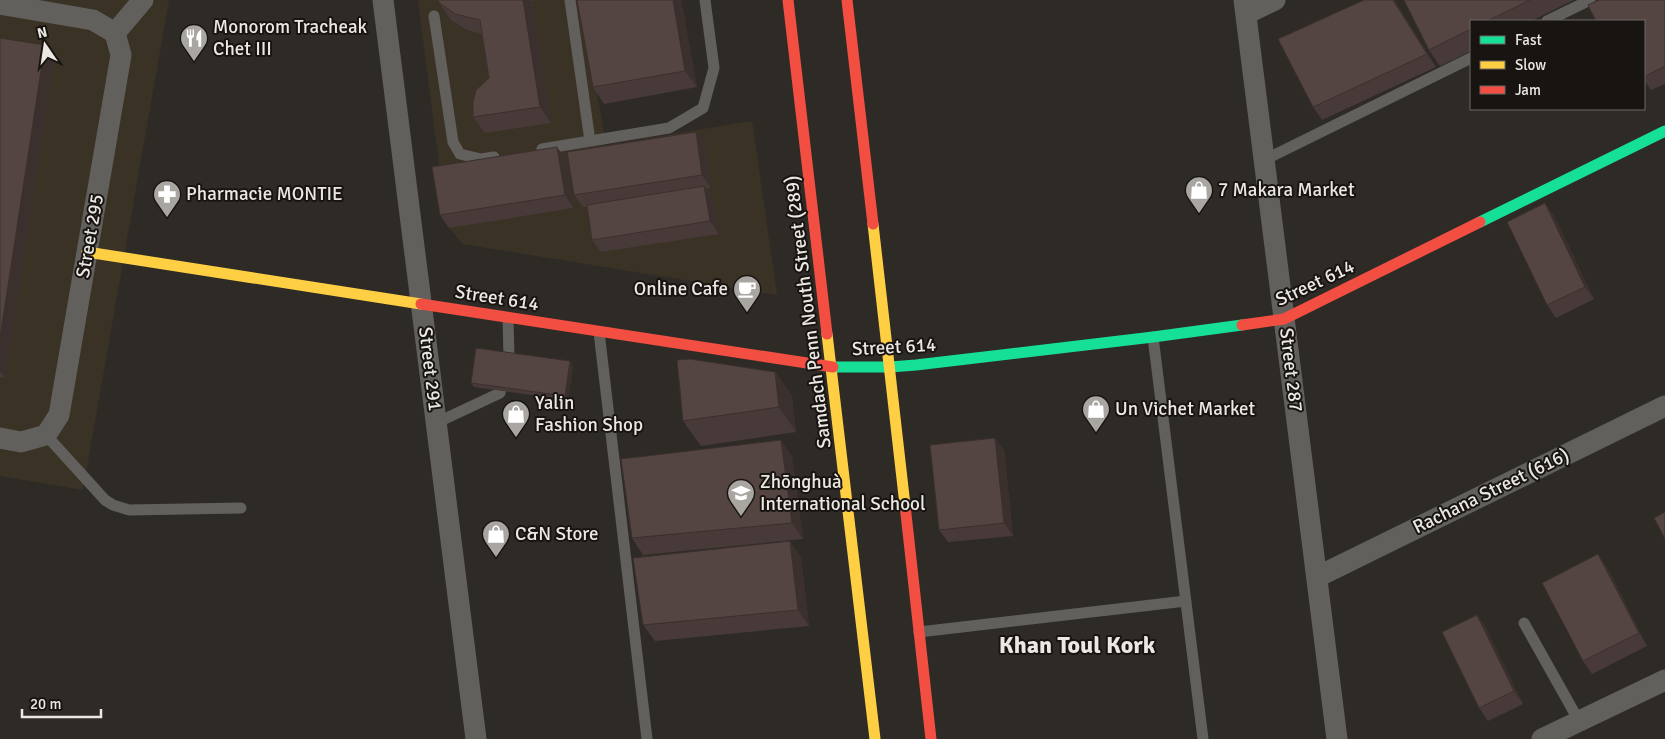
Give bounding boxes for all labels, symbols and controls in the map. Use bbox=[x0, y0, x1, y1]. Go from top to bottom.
place label: Monorom Tracheak Chet III bbox=[213, 15, 368, 61]
north arrow bbox=[20, 20, 70, 70]
legend bbox=[1470, 20, 1645, 110]
text: N bbox=[36, 23, 49, 42]
restaurant icon: Monorom Tracheak Chet III bbox=[179, 23, 209, 62]
text: Fast bbox=[1515, 31, 1542, 49]
text: Slow bbox=[1515, 56, 1546, 74]
text: Jam bbox=[1515, 81, 1541, 99]
street label: Samdach Penn Nouth Street (289) bbox=[779, 174, 837, 450]
shop icon: 7 Makara Market bbox=[1184, 175, 1214, 214]
place label: 7 Makara Market bbox=[1218, 178, 1355, 202]
pharmacy icon: Pharmacie MONTIE bbox=[152, 179, 182, 218]
place label: Pharmacie MONTIE bbox=[186, 182, 343, 206]
street label: Street 295 bbox=[71, 192, 109, 280]
street label: Street 614 bbox=[1272, 254, 1358, 312]
cafe icon: Online Cafe bbox=[732, 274, 762, 313]
place label: Online Cafe bbox=[634, 277, 728, 301]
street label: Street 614 bbox=[453, 280, 541, 316]
street label: Street 291 bbox=[413, 326, 447, 412]
street label: Street 287 bbox=[1274, 327, 1308, 413]
street label: Street 614 bbox=[851, 333, 937, 361]
place label: Yalin Fashion Shop bbox=[535, 391, 643, 437]
shop icon: Un Vichet Market bbox=[1081, 394, 1111, 433]
place label: Un Vichet Market bbox=[1115, 397, 1256, 421]
shop icon: Yalin Fashion Shop bbox=[501, 399, 531, 438]
street label: Rachana Street (616) bbox=[1409, 443, 1573, 539]
place label: Zhōnghuà International School bbox=[760, 470, 926, 516]
school or university icon: Zhōnghuà International School bbox=[726, 478, 756, 517]
shop icon: C&N Store bbox=[481, 519, 511, 558]
place label: C&N Store bbox=[515, 522, 598, 546]
district label: Khan Toul Kork bbox=[999, 630, 1156, 660]
scale bar bbox=[22, 686, 101, 718]
text: 20 m bbox=[30, 695, 61, 713]

